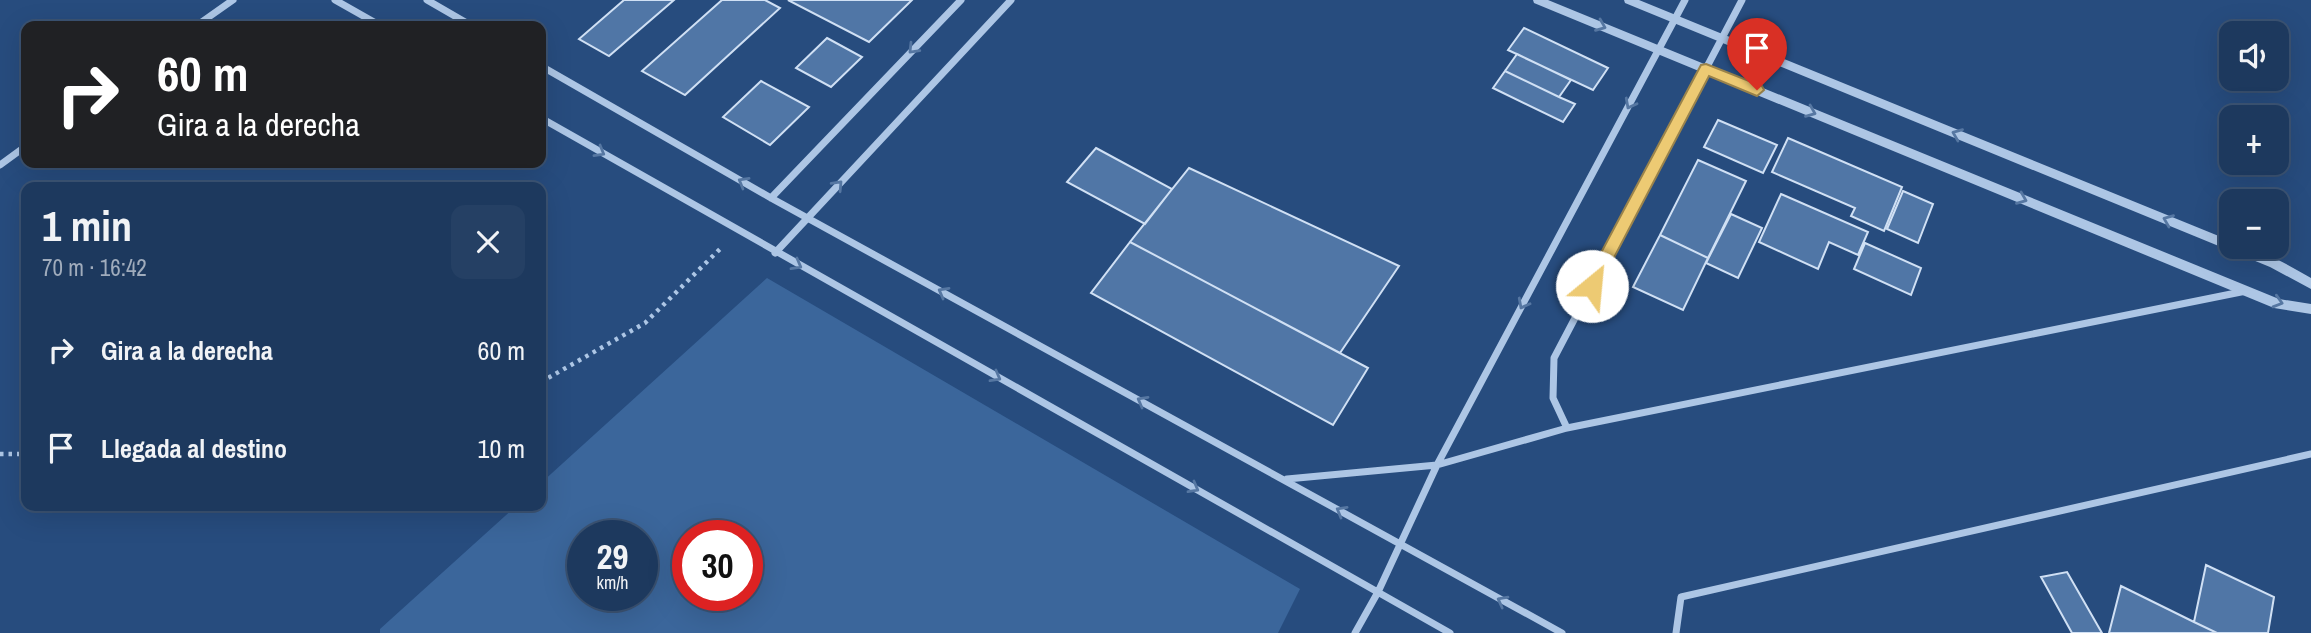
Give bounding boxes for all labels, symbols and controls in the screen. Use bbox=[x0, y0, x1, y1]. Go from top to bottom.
one-way arrow bbox=[1594, 18, 1606, 32]
pin bbox=[1727, 18, 1787, 90]
map controls bbox=[2219, 21, 2289, 259]
button: sound bbox=[2219, 21, 2289, 91]
icon: arrive bbox=[1738, 29, 1776, 67]
text: 60 m bbox=[157, 40, 249, 106]
one-way arrow bbox=[909, 41, 922, 54]
icon: right bbox=[42, 49, 133, 140]
one-way arrow bbox=[1625, 96, 1638, 109]
text: Gira a la derecha bbox=[157, 103, 360, 146]
one-way arrow bbox=[1805, 104, 1817, 118]
button: + bbox=[2219, 105, 2289, 175]
one-way arrow bbox=[1952, 128, 1964, 142]
one-way arrow bbox=[593, 144, 605, 157]
one-way arrow bbox=[738, 177, 751, 190]
one-way arrow bbox=[830, 180, 843, 193]
button: − bbox=[2219, 189, 2289, 259]
one-way arrow bbox=[2015, 190, 2027, 204]
text: 1 min bbox=[42, 198, 132, 254]
button: close bbox=[451, 205, 525, 279]
one-way arrow bbox=[2163, 214, 2175, 228]
position arrow bbox=[1555, 249, 1629, 323]
text: 70 m · 16:42 bbox=[42, 252, 147, 283]
one-way arrow bbox=[790, 257, 803, 270]
one-way arrow bbox=[937, 286, 950, 300]
one-way arrow bbox=[2272, 294, 2284, 309]
one-way arrow bbox=[1518, 297, 1531, 310]
icon: right bbox=[42, 331, 80, 369]
text: Gira a la derecha bbox=[101, 333, 273, 368]
text: 60 m bbox=[478, 333, 525, 368]
one-way arrow bbox=[988, 369, 1001, 382]
one-way arrow bbox=[1137, 396, 1149, 409]
icon: arrive bbox=[42, 429, 80, 467]
text: Llegada al destino bbox=[101, 431, 287, 466]
text: 10 m bbox=[478, 431, 525, 466]
one-way arrow bbox=[1187, 480, 1199, 493]
one-way arrow bbox=[1336, 506, 1348, 519]
speed limit sign: 30 bbox=[672, 520, 763, 611]
text: 29 bbox=[597, 533, 628, 580]
text: km/h bbox=[597, 570, 629, 595]
one-way arrow bbox=[1497, 595, 1509, 609]

